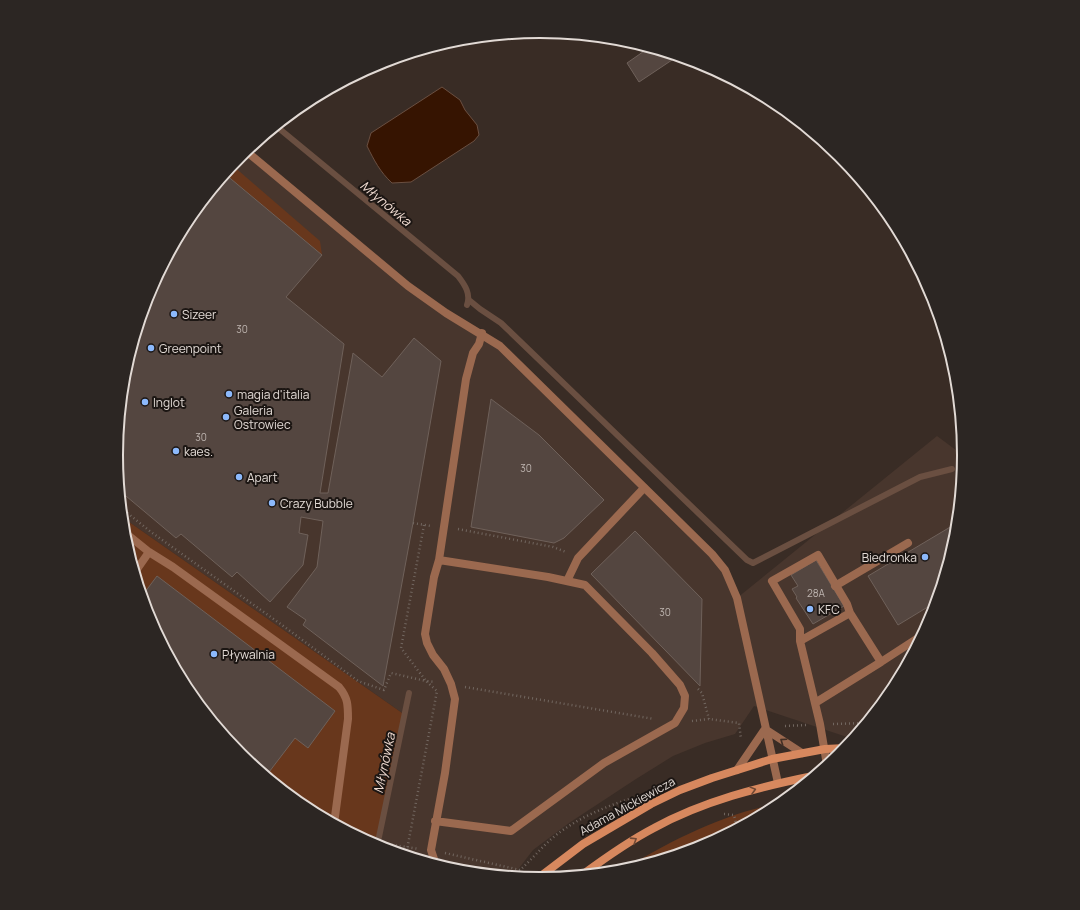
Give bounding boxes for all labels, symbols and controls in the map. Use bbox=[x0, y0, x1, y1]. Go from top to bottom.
water label: Młynówka bbox=[357, 176, 416, 230]
place label: Sizeer bbox=[182, 306, 217, 323]
marker: Sizeer bbox=[169, 309, 179, 319]
house number: 30 bbox=[236, 322, 248, 336]
place label: Greenpoint bbox=[159, 340, 222, 357]
marker: Greenpoint bbox=[146, 343, 156, 353]
place label: magia d'italia bbox=[237, 386, 309, 403]
marker: magia d'italia bbox=[224, 389, 234, 399]
place label: Inglot bbox=[153, 394, 185, 411]
marker: Inglot bbox=[140, 397, 150, 407]
place label: Galeria Ostrowiec bbox=[234, 402, 291, 433]
marker: Galeria Ostrowiec bbox=[221, 412, 231, 422]
house number: 30 bbox=[195, 430, 207, 444]
place label: kaes. bbox=[184, 443, 213, 460]
marker: kaes. bbox=[171, 446, 181, 456]
house number: 30 bbox=[520, 461, 532, 475]
place label: Apart bbox=[247, 469, 278, 486]
marker: Apart bbox=[234, 472, 244, 482]
place label: Crazy Bubble bbox=[280, 495, 353, 512]
marker: Crazy Bubble bbox=[267, 498, 277, 508]
place label: Biedronka bbox=[862, 549, 917, 566]
marker: Biedronka bbox=[920, 552, 930, 562]
house number: 28A bbox=[807, 586, 826, 600]
place label: KFC bbox=[818, 601, 840, 618]
marker: KFC bbox=[805, 604, 815, 614]
house number: 30 bbox=[659, 605, 671, 619]
place label: Pływalnia bbox=[222, 646, 275, 663]
marker: Pływalnia bbox=[209, 649, 219, 659]
water label: Młynówka bbox=[369, 730, 399, 795]
one-way arrow bbox=[781, 739, 788, 746]
street label: Adama Mickiewicza bbox=[576, 773, 678, 839]
one-way arrow bbox=[749, 786, 756, 795]
one-way arrow bbox=[630, 837, 637, 845]

